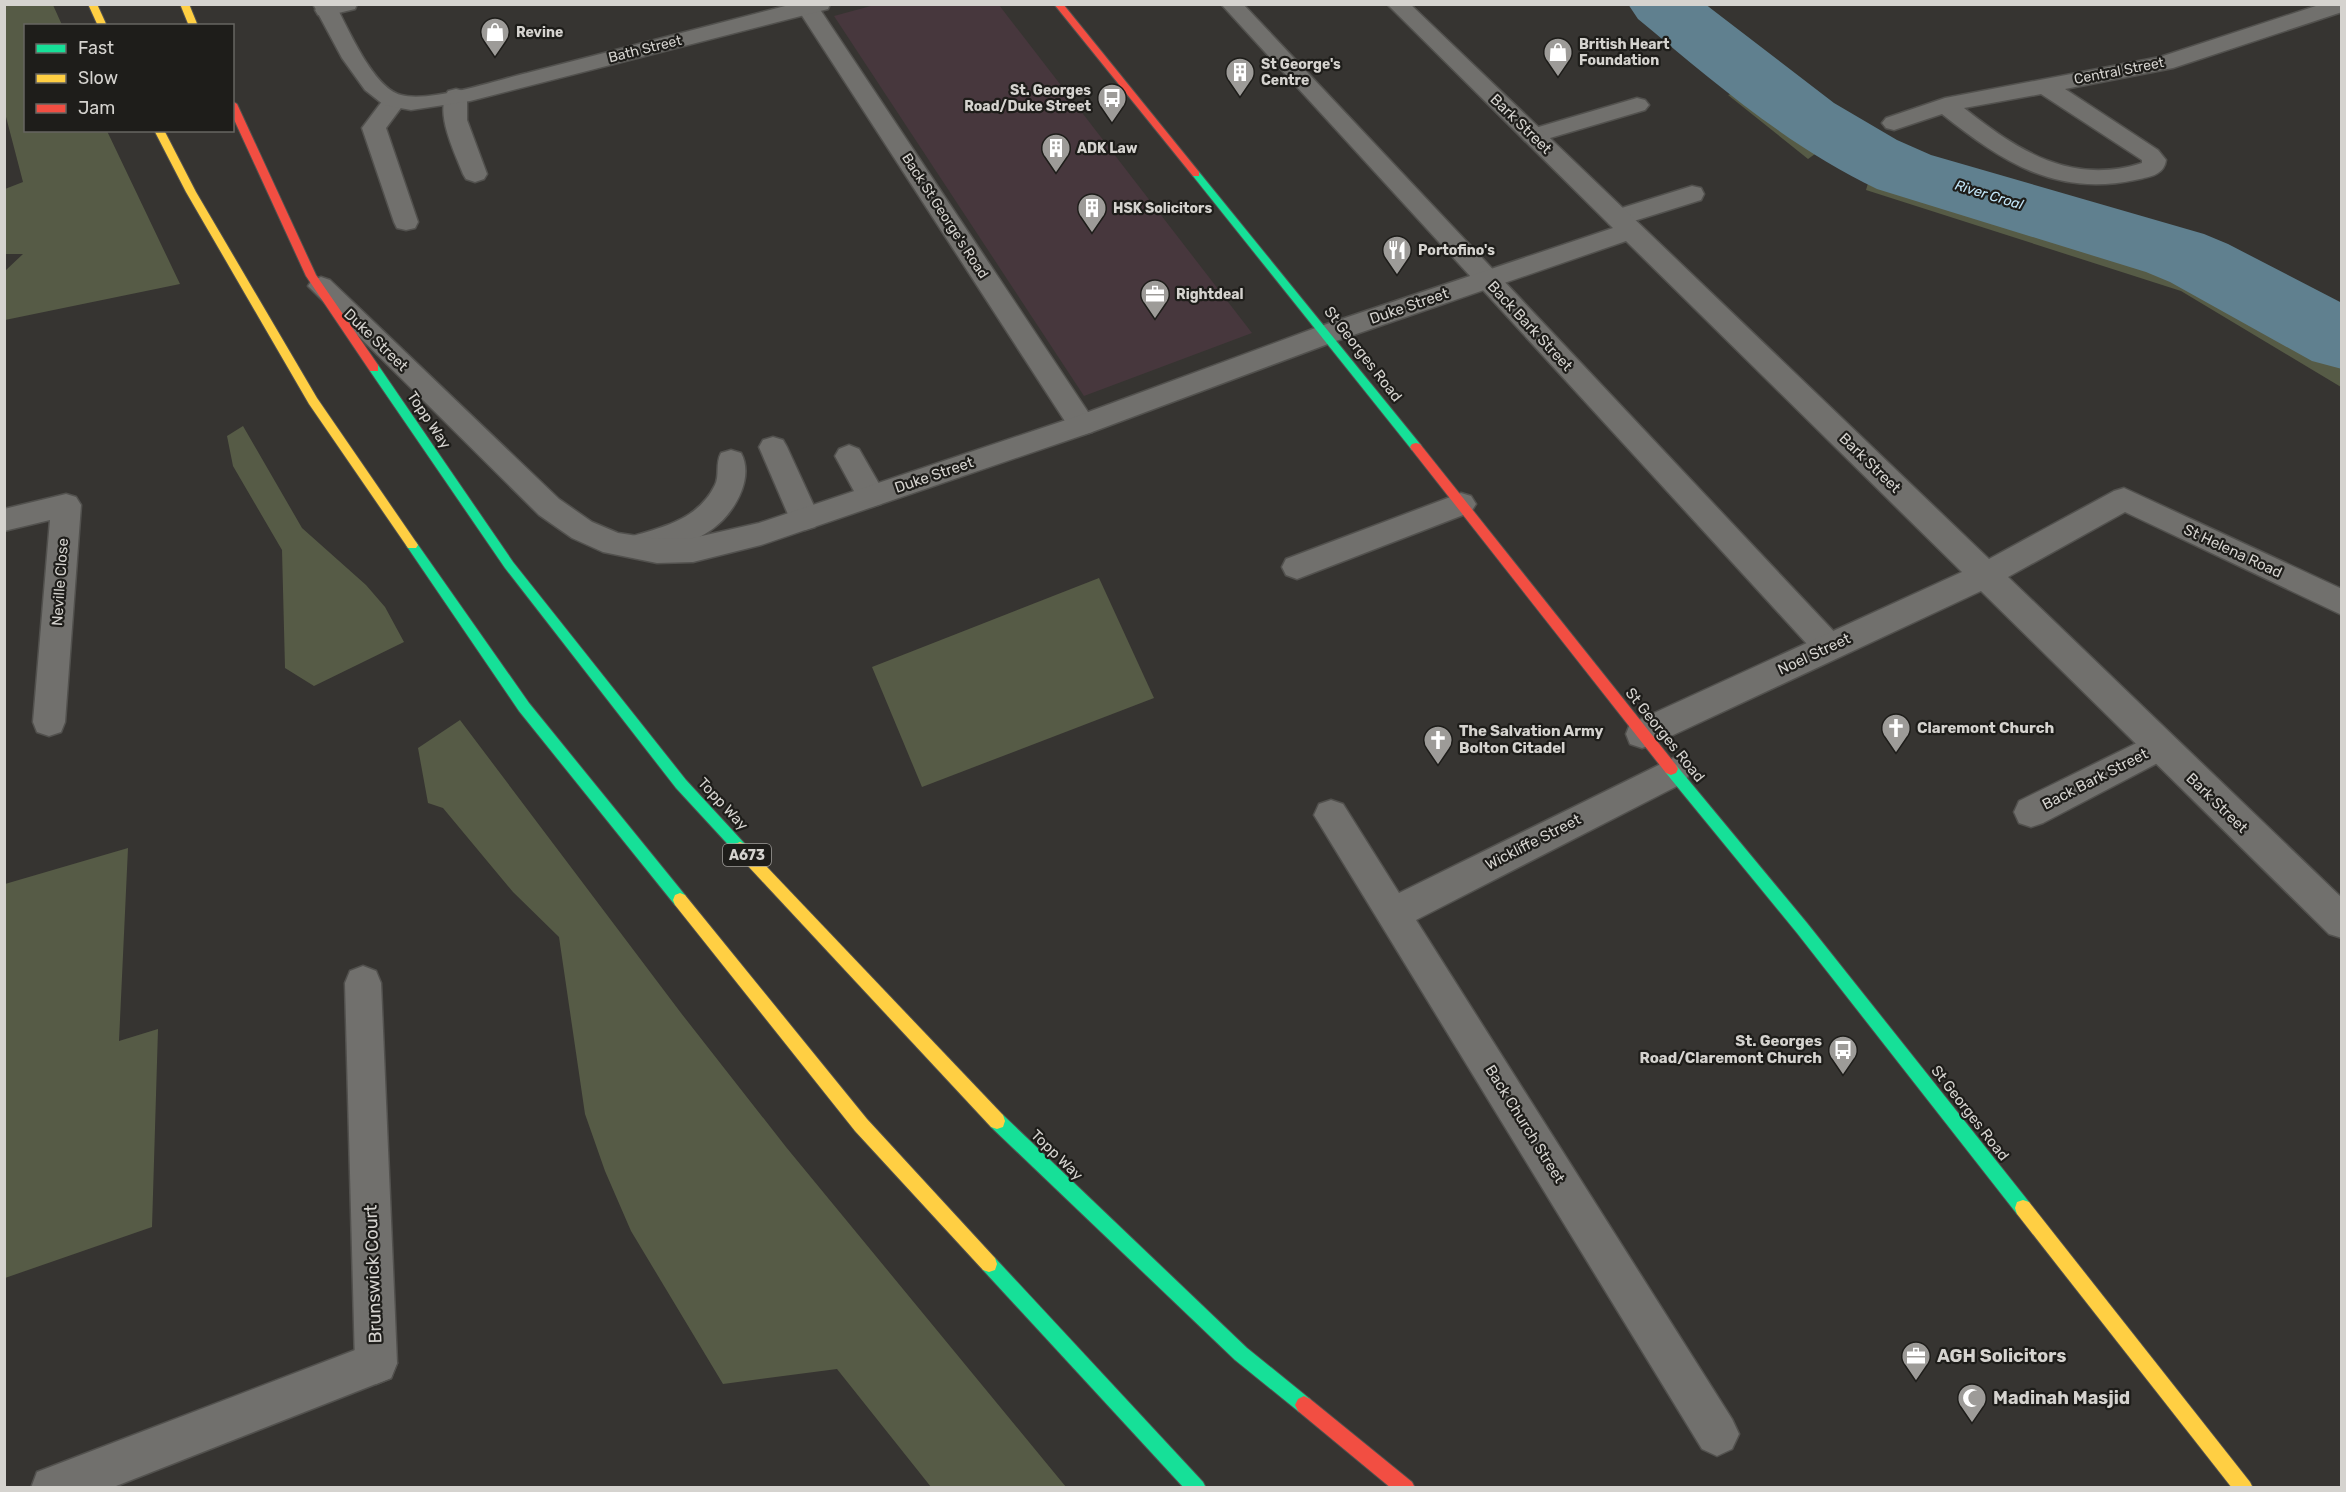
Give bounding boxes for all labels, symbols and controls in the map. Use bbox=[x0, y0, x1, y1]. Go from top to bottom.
shop icon: Revine bbox=[479, 16, 511, 58]
legend bbox=[24, 24, 234, 132]
place label: Revine bbox=[516, 24, 563, 41]
street label: Bath Street bbox=[607, 32, 684, 66]
shop icon: British Heart Foundation bbox=[1542, 36, 1574, 78]
place label: British Heart Foundation bbox=[1579, 36, 1670, 69]
text: Fast bbox=[78, 37, 114, 59]
street label: Central Street bbox=[2073, 54, 2166, 88]
building icon: St George's Centre bbox=[1224, 56, 1256, 98]
place label: St George's Centre bbox=[1261, 56, 1341, 89]
text: Slow bbox=[78, 67, 118, 89]
place label: St. Georges Road/Duke Street bbox=[964, 82, 1091, 115]
bus stop icon: St. Georges Road/Duke Street bbox=[1096, 82, 1128, 124]
street label: Bark Street bbox=[1486, 90, 1556, 158]
text: Jam bbox=[78, 97, 115, 119]
building icon: ADK Law bbox=[1040, 132, 1072, 174]
place label: ADK Law bbox=[1077, 140, 1138, 157]
street label: Back St George's Road bbox=[898, 150, 992, 282]
water label: River Croal bbox=[1953, 177, 2026, 214]
building icon: HSK Solicitors bbox=[1076, 192, 1108, 234]
place label: HSK Solicitors bbox=[1113, 200, 1212, 217]
restaurant icon: Portofino's bbox=[1381, 234, 1413, 276]
place label: Portofino's bbox=[1418, 242, 1495, 259]
street label: Back Bark Street bbox=[1484, 277, 1576, 375]
office icon: Rightdeal bbox=[1139, 278, 1171, 320]
street label: Duke Street bbox=[1367, 284, 1451, 328]
place label: Rightdeal bbox=[1176, 286, 1244, 303]
street label: St Georges Road bbox=[1320, 303, 1406, 405]
street label: Duke Street bbox=[340, 305, 412, 375]
street label: Topp Way bbox=[403, 388, 455, 452]
street label: Bark Street bbox=[1835, 429, 1905, 497]
street label: Duke Street bbox=[892, 453, 976, 497]
street label: St Helena Road bbox=[2181, 520, 2285, 582]
street label: Neville Close bbox=[48, 537, 72, 627]
street label: Noel Street bbox=[1775, 629, 1853, 679]
street label: St Georges Road bbox=[1622, 684, 1708, 786]
church icon: Claremont Church bbox=[1880, 712, 1912, 754]
place label: Claremont Church bbox=[1917, 719, 2054, 737]
place label: The Salvation Army Bolton Citadel bbox=[1459, 722, 1603, 757]
church icon: The Salvation Army Bolton Citadel bbox=[1422, 724, 1454, 766]
street label: Back Bark Street bbox=[2039, 744, 2151, 813]
street label: Bark Street bbox=[2182, 769, 2252, 837]
street label: Topp Way bbox=[694, 774, 752, 834]
street label: Wickliffe Street bbox=[1482, 810, 1584, 874]
road number: A673 bbox=[723, 844, 771, 866]
place label: St. Georges Road/Claremont Church bbox=[1639, 1032, 1822, 1067]
bus stop icon: St. Georges Road/Claremont Church bbox=[1827, 1034, 1859, 1076]
street label: Back Church Street bbox=[1481, 1062, 1569, 1187]
street label: St Georges Road bbox=[1927, 1062, 2013, 1164]
street label: Topp Way bbox=[1027, 1126, 1087, 1184]
street label: Brunswick Court bbox=[360, 1204, 386, 1344]
office icon: AGH Solicitors bbox=[1900, 1340, 1932, 1382]
place label: AGH Solicitors bbox=[1937, 1345, 2066, 1367]
mosque icon: Madinah Masjid bbox=[1956, 1382, 1988, 1424]
place label: Madinah Masjid bbox=[1993, 1387, 2130, 1409]

